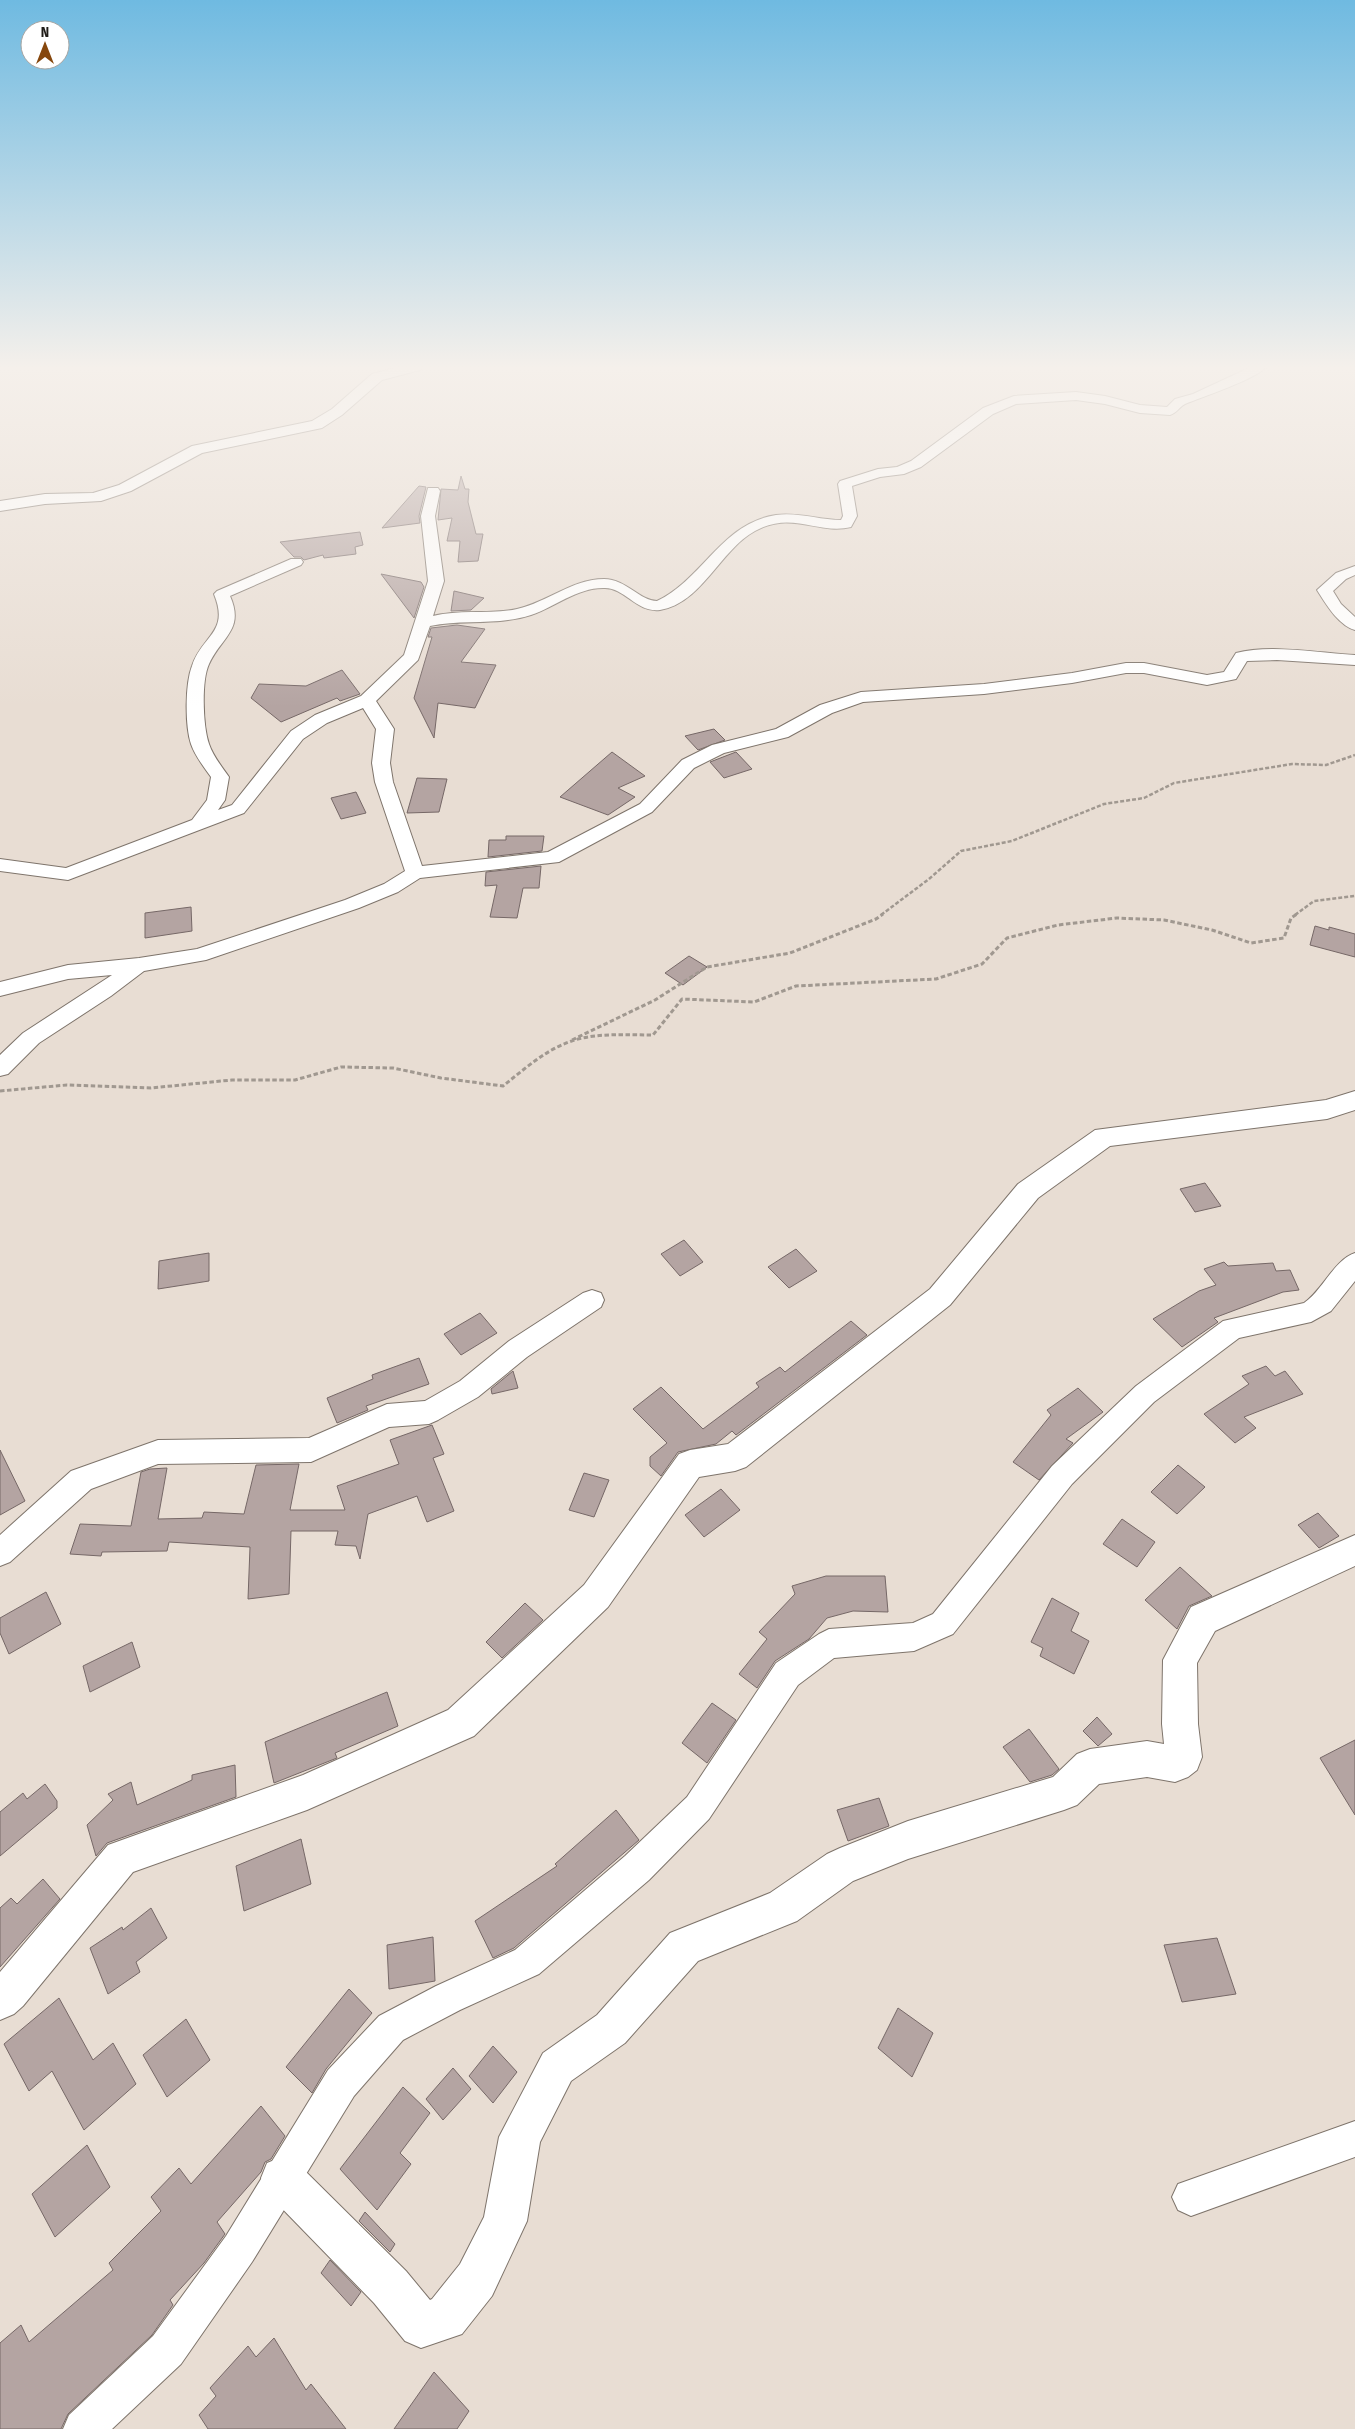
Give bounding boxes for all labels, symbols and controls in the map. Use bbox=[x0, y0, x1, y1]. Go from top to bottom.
north arrow bbox=[20, 20, 70, 70]
text: N bbox=[41, 24, 49, 41]

